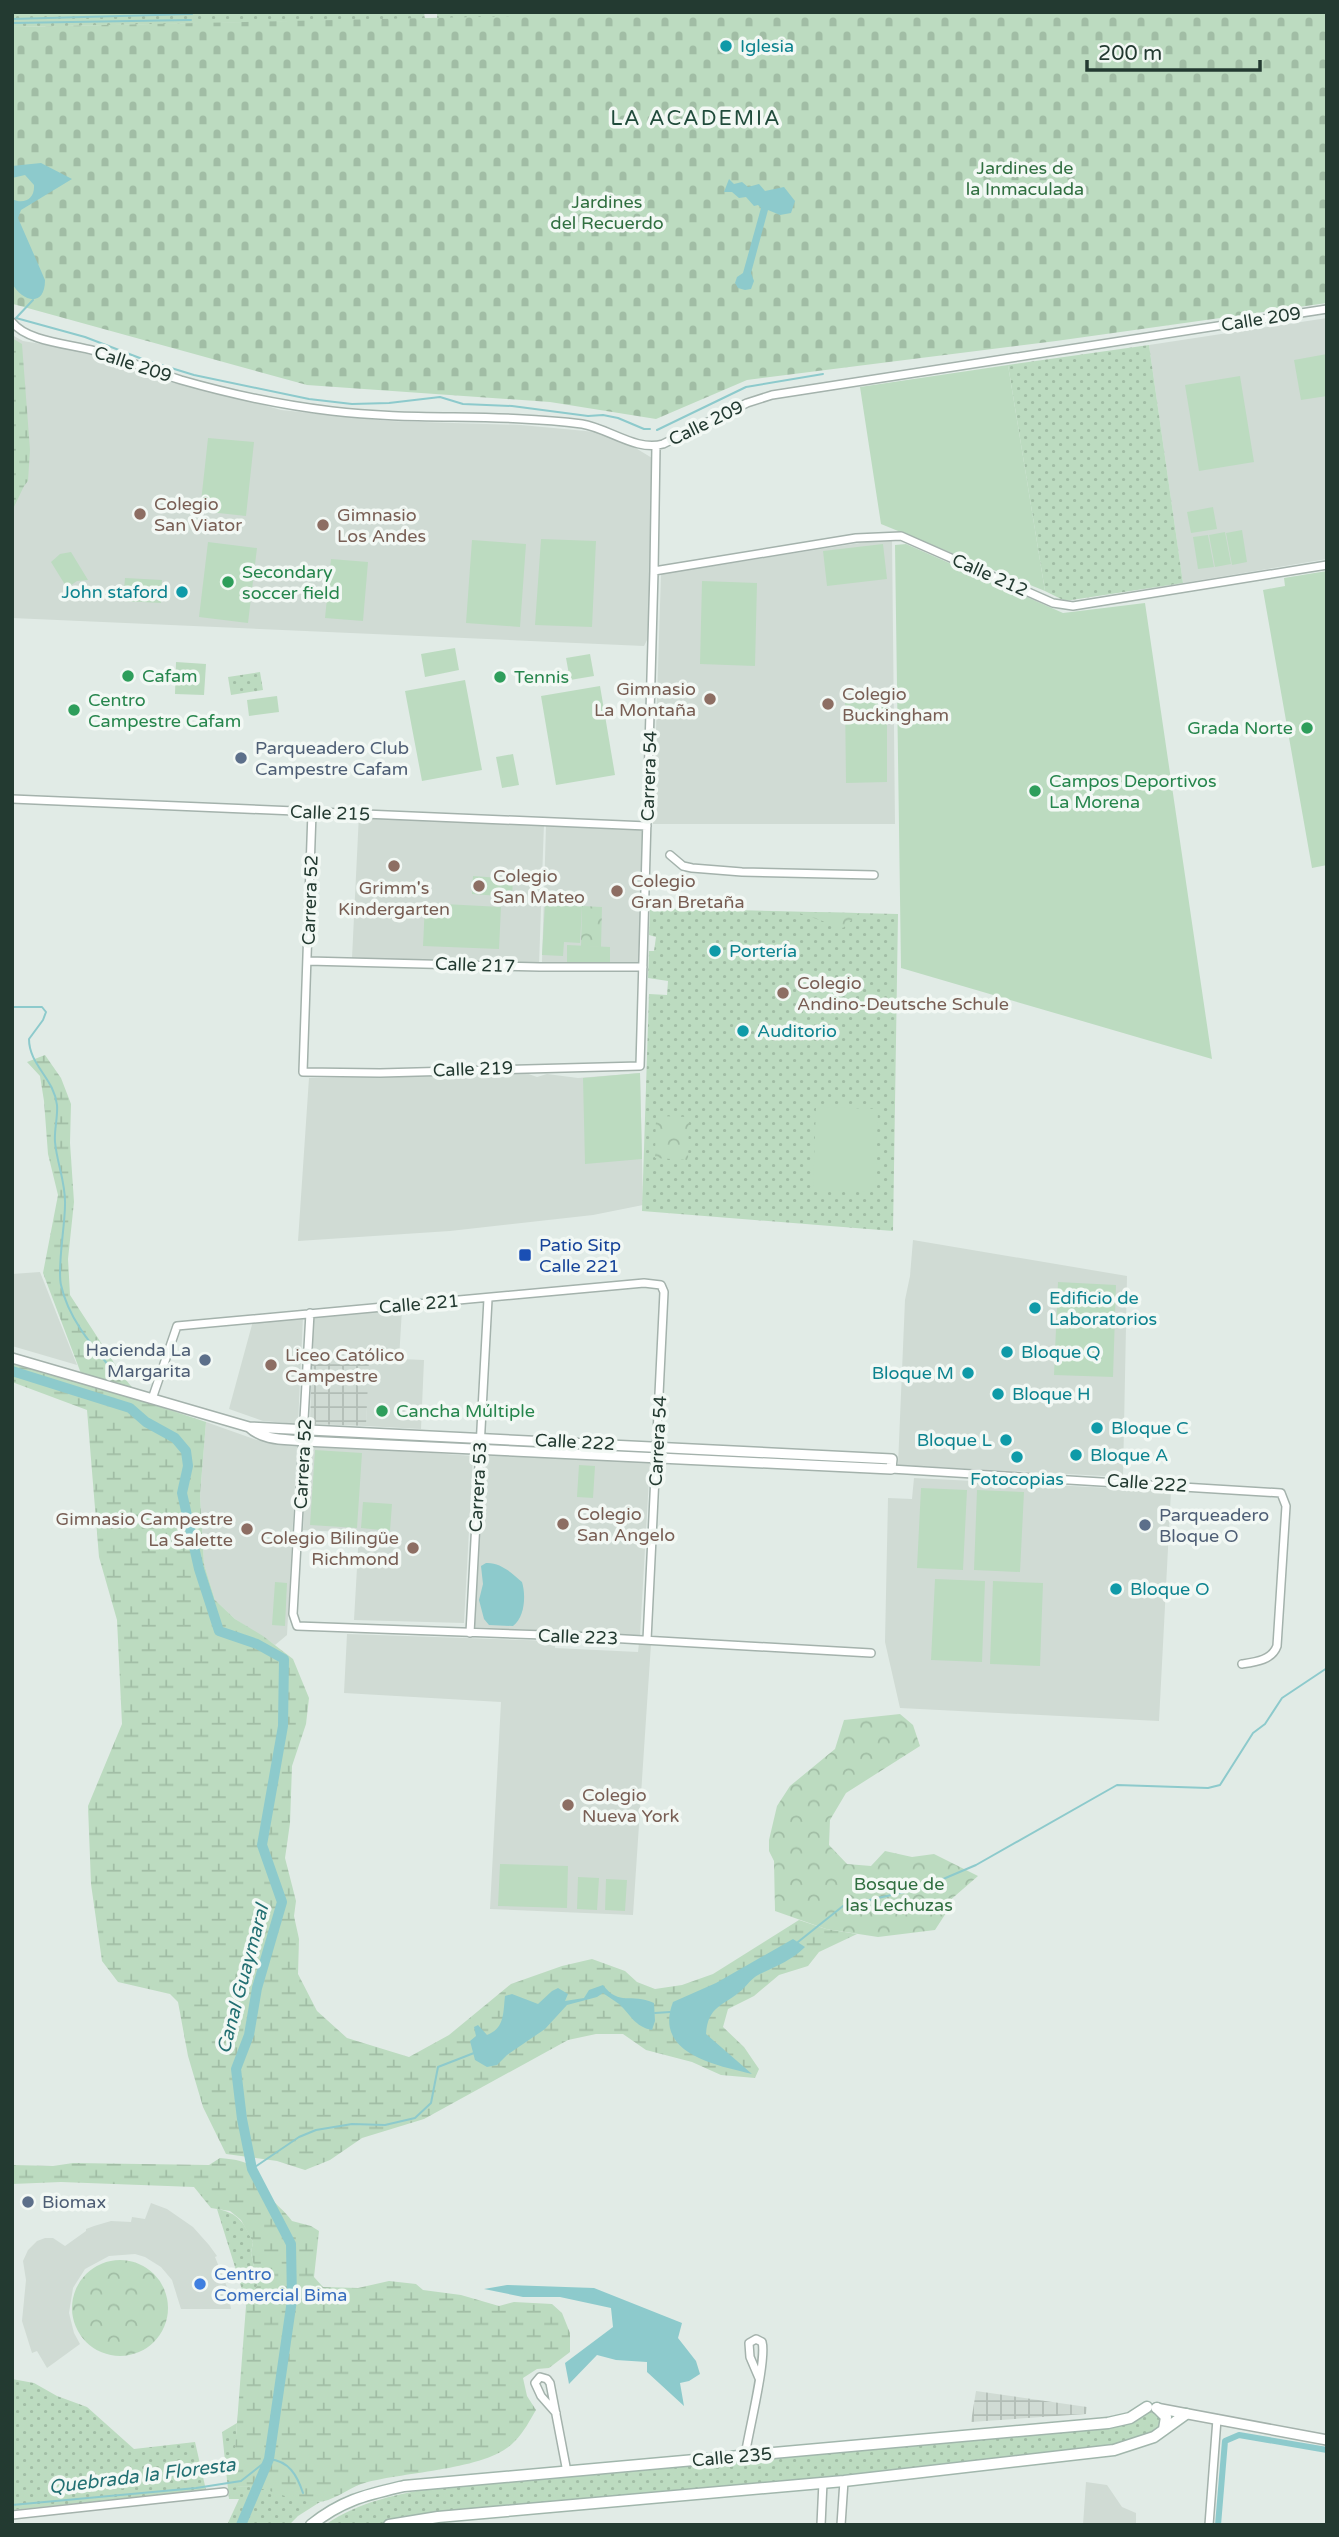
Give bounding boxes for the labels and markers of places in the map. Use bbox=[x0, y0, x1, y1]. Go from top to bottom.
place label: Iglesia bbox=[740, 35, 794, 57]
marker: Iglesia bbox=[718, 38, 734, 54]
place label: Colegio San Viator bbox=[154, 493, 242, 536]
place label: Gimnasio Los Andes bbox=[337, 504, 426, 547]
marker: Colegio San Viator bbox=[132, 506, 148, 522]
marker: Gimnasio Los Andes bbox=[315, 517, 331, 533]
place label: Secondary soccer field bbox=[242, 561, 340, 604]
marker: Secondary soccer field bbox=[220, 574, 236, 590]
place label: John staford bbox=[61, 581, 168, 603]
marker: John staford bbox=[174, 584, 190, 600]
place label: Cafam bbox=[142, 665, 198, 687]
place label: Tennis bbox=[514, 666, 569, 688]
marker: Cafam bbox=[120, 668, 136, 684]
marker: Tennis bbox=[492, 669, 508, 685]
place label: Gimnasio La Montaña bbox=[594, 678, 696, 721]
place label: Colegio Buckingham bbox=[842, 683, 949, 726]
place label: Centro Campestre Cafam bbox=[88, 689, 241, 732]
marker: Gimnasio La Montaña bbox=[702, 691, 718, 707]
marker: Colegio Buckingham bbox=[820, 696, 836, 712]
marker: Centro Campestre Cafam bbox=[66, 702, 82, 718]
place label: Grada Norte bbox=[1187, 717, 1293, 739]
marker: Grada Norte bbox=[1299, 720, 1315, 736]
place label: Parqueadero Club Campestre Cafam bbox=[255, 737, 409, 780]
marker: Parqueadero Club Campestre Cafam bbox=[233, 750, 249, 766]
place label: Campos Deportivos La Morena bbox=[1049, 770, 1217, 813]
marker: Campos Deportivos La Morena bbox=[1027, 783, 1043, 799]
marker: Grimm's Kindergarten bbox=[386, 858, 402, 874]
place label: Colegio San Mateo bbox=[493, 865, 585, 908]
place label: Colegio Gran Bretaña bbox=[631, 870, 745, 913]
place label: Grimm's Kindergarten bbox=[338, 877, 450, 920]
marker: Colegio San Mateo bbox=[471, 878, 487, 894]
marker: Colegio Gran Bretaña bbox=[609, 883, 625, 899]
place label: Portería bbox=[729, 940, 797, 962]
marker: Portería bbox=[707, 943, 723, 959]
place label: Colegio Andino-Deutsche Schule bbox=[797, 972, 1009, 1015]
marker: Colegio Andino-Deutsche Schule bbox=[775, 985, 791, 1001]
place label: Auditorio bbox=[757, 1020, 837, 1042]
marker: Auditorio bbox=[735, 1023, 751, 1039]
place label: Patio Sitp Calle 221 bbox=[539, 1234, 621, 1277]
marker: Patio Sitp Calle 221 bbox=[517, 1247, 533, 1263]
place label: Edificio de Laboratorios bbox=[1049, 1287, 1157, 1330]
marker: Edificio de Laboratorios bbox=[1027, 1300, 1043, 1316]
place label: Hacienda La Margarita bbox=[85, 1339, 191, 1382]
place label: Bloque Q bbox=[1021, 1341, 1101, 1363]
place label: Liceo Católico Campestre bbox=[285, 1344, 405, 1387]
marker: Bloque Q bbox=[999, 1344, 1015, 1360]
marker: Hacienda La Margarita bbox=[197, 1352, 213, 1368]
marker: Liceo Católico Campestre bbox=[263, 1357, 279, 1373]
place label: Bloque M bbox=[872, 1362, 954, 1384]
marker: Bloque M bbox=[960, 1365, 976, 1381]
place label: Bloque H bbox=[1012, 1383, 1091, 1405]
marker: Bloque H bbox=[990, 1386, 1006, 1402]
place label: Cancha Múltiple bbox=[396, 1400, 535, 1422]
marker: Cancha Múltiple bbox=[374, 1403, 390, 1419]
place label: Bloque C bbox=[1111, 1417, 1188, 1439]
marker: Bloque C bbox=[1089, 1420, 1105, 1436]
place label: Bloque L bbox=[917, 1429, 993, 1451]
marker: Bloque L bbox=[998, 1432, 1014, 1448]
place label: Bloque A bbox=[1090, 1444, 1168, 1466]
marker: Bloque A bbox=[1068, 1447, 1084, 1463]
marker: Fotocopias bbox=[1009, 1449, 1025, 1465]
place label: Fotocopias bbox=[970, 1468, 1064, 1490]
place label: Colegio San Angelo bbox=[577, 1503, 675, 1546]
place label: Parqueadero Bloque O bbox=[1159, 1504, 1269, 1547]
place label: Gimnasio Campestre La Salette bbox=[56, 1508, 233, 1551]
marker: Colegio San Angelo bbox=[555, 1516, 571, 1532]
marker: Parqueadero Bloque O bbox=[1137, 1517, 1153, 1533]
marker: Gimnasio Campestre La Salette bbox=[239, 1521, 255, 1537]
place label: Colegio Bilingüe Richmond bbox=[260, 1527, 399, 1570]
marker: Colegio Bilingüe Richmond bbox=[405, 1540, 421, 1556]
place label: Bloque O bbox=[1130, 1578, 1210, 1600]
marker: Bloque O bbox=[1108, 1581, 1124, 1597]
place label: Colegio Nueva York bbox=[582, 1784, 679, 1827]
marker: Colegio Nueva York bbox=[560, 1797, 576, 1813]
place label: Biomax bbox=[42, 2191, 106, 2213]
marker: Biomax bbox=[20, 2194, 36, 2210]
place label: Centro Comercial Bima bbox=[214, 2263, 347, 2306]
marker: Centro Comercial Bima bbox=[192, 2276, 208, 2292]

